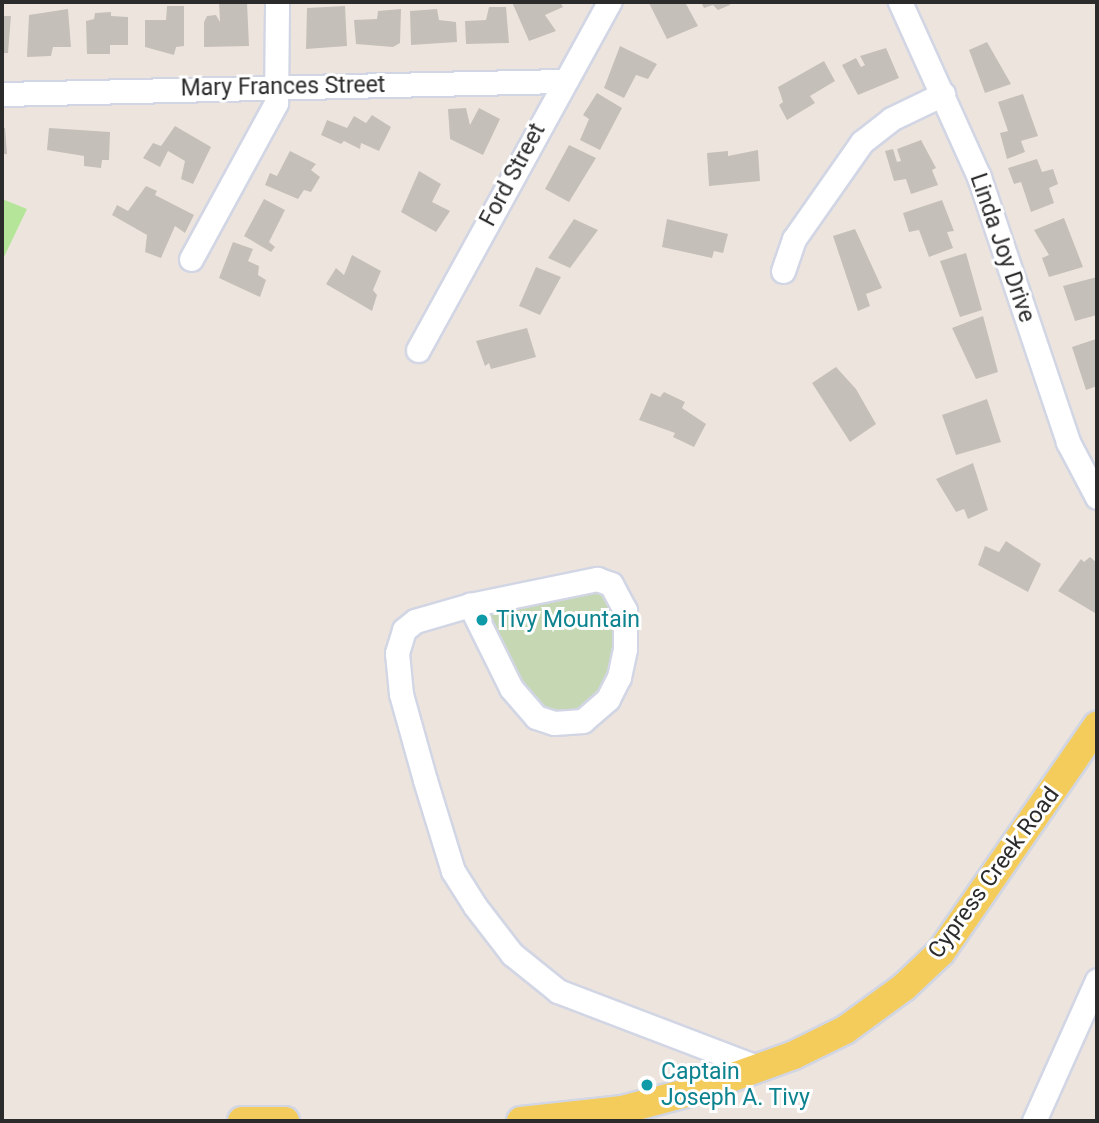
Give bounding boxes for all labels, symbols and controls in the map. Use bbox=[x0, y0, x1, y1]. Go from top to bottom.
street label: Mary Frances Street bbox=[180, 71, 386, 103]
street label: Ford Street bbox=[474, 119, 552, 231]
street label: Linda Joy Drive bbox=[964, 170, 1040, 326]
place label: Tivy Mountain bbox=[496, 606, 640, 634]
marker: Tivy Mountain bbox=[474, 612, 490, 628]
street label: Cypress Creek Road bbox=[923, 782, 1065, 964]
place label: Captain Joseph A. Tivy bbox=[661, 1058, 810, 1112]
marker: Captain Joseph A. Tivy bbox=[639, 1077, 655, 1093]

